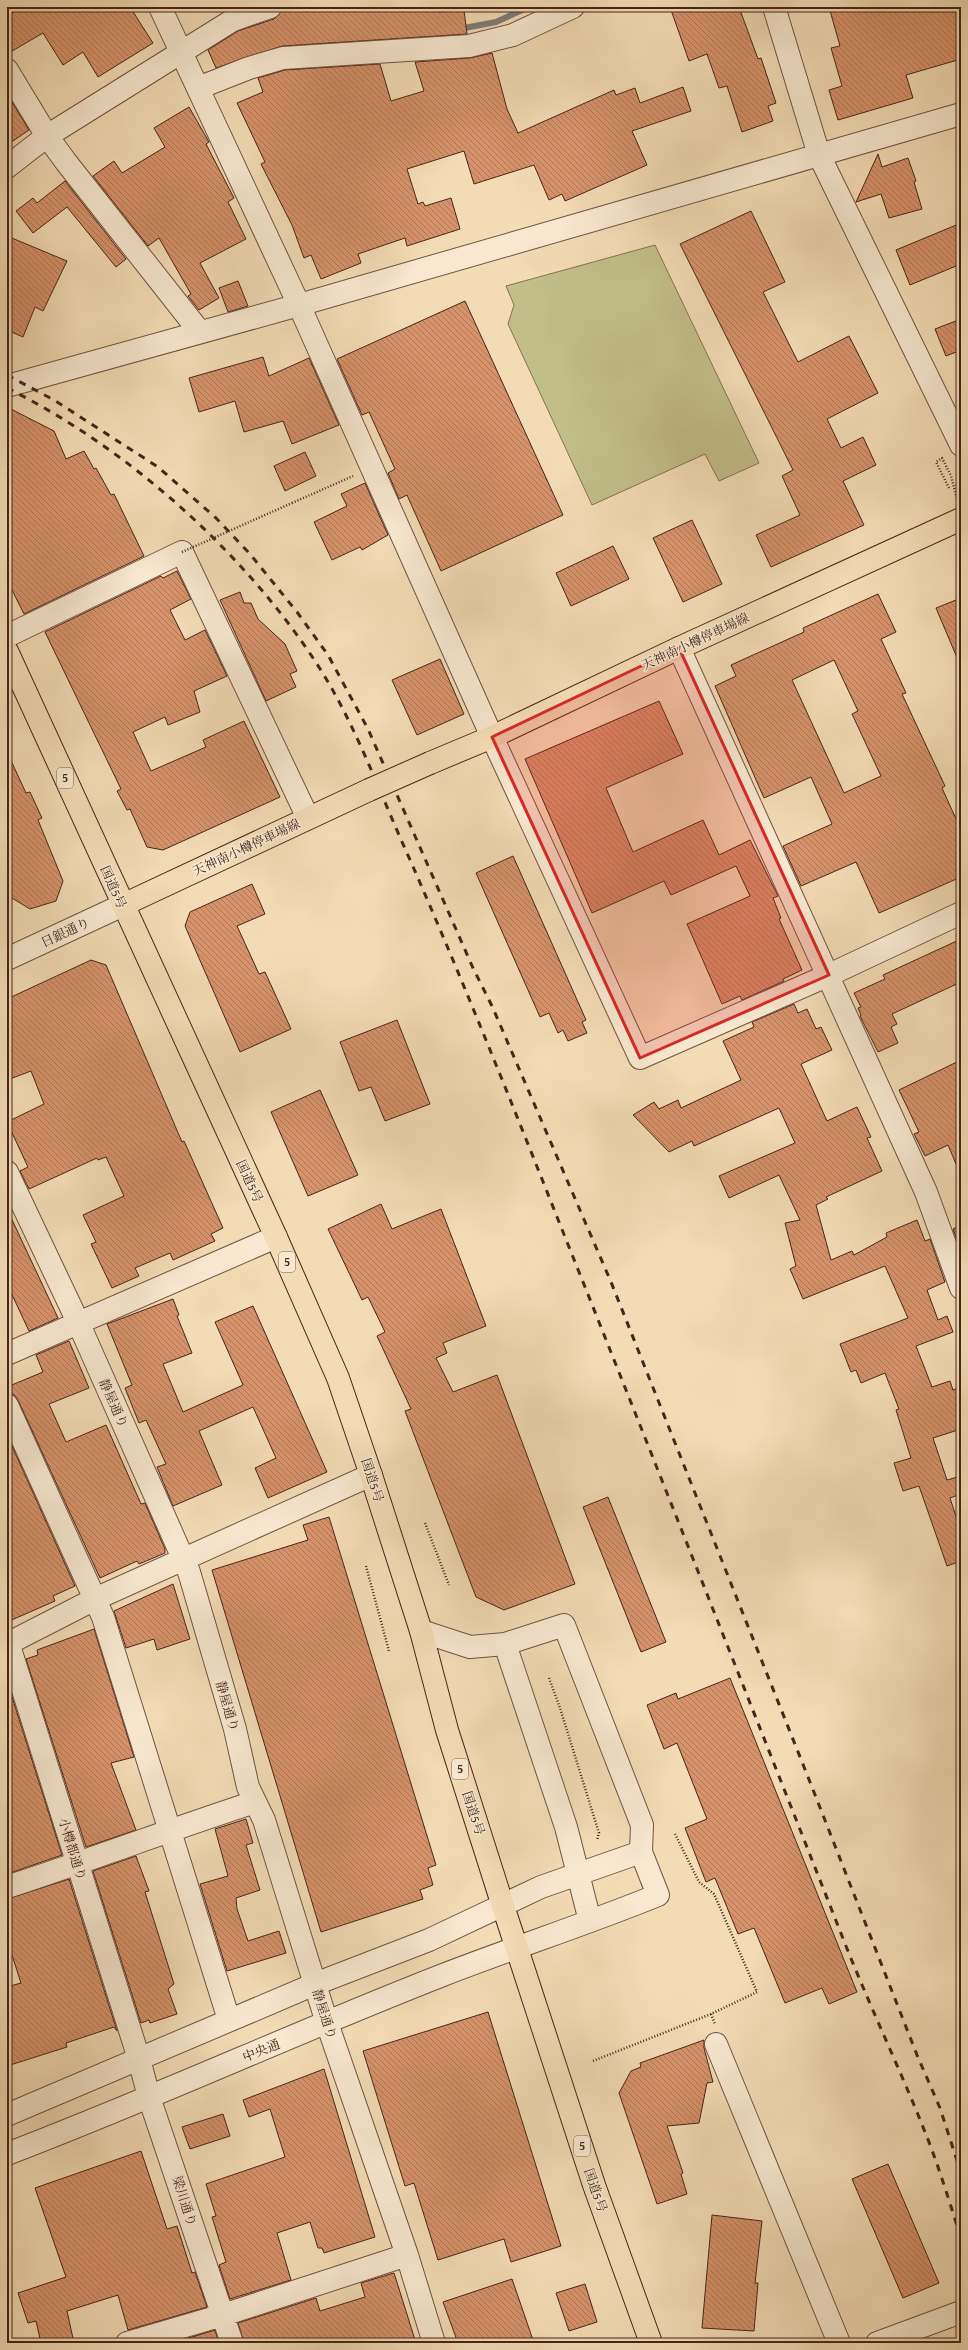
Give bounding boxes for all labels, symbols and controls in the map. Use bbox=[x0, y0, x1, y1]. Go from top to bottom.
street label: 天神南小樽停車場線 bbox=[638, 608, 752, 675]
road number: 5 bbox=[57, 768, 73, 788]
street label: 天神南小樽停車場線 bbox=[189, 814, 303, 881]
street label: 国道5号 bbox=[96, 863, 131, 912]
street label: 日銀通り bbox=[38, 913, 93, 952]
street label: 国道5号 bbox=[231, 1157, 268, 1206]
road number: 5 bbox=[279, 1252, 295, 1272]
street label: 静屋通り bbox=[94, 1376, 133, 1431]
street label: 国道5号 bbox=[356, 1456, 389, 1505]
street label: 静屋通り bbox=[211, 1679, 244, 1734]
road number: 5 bbox=[452, 1759, 468, 1779]
street label: 国道5号 bbox=[457, 1789, 490, 1838]
street label: 小樽都通り bbox=[54, 1815, 91, 1883]
street label: 静屋通り bbox=[307, 1986, 342, 2042]
street label: 中央通 bbox=[240, 2034, 283, 2067]
road number: 5 bbox=[574, 2136, 590, 2156]
street label: 国道5号 bbox=[579, 2166, 612, 2215]
street label: 梁川通り bbox=[167, 2173, 202, 2229]

